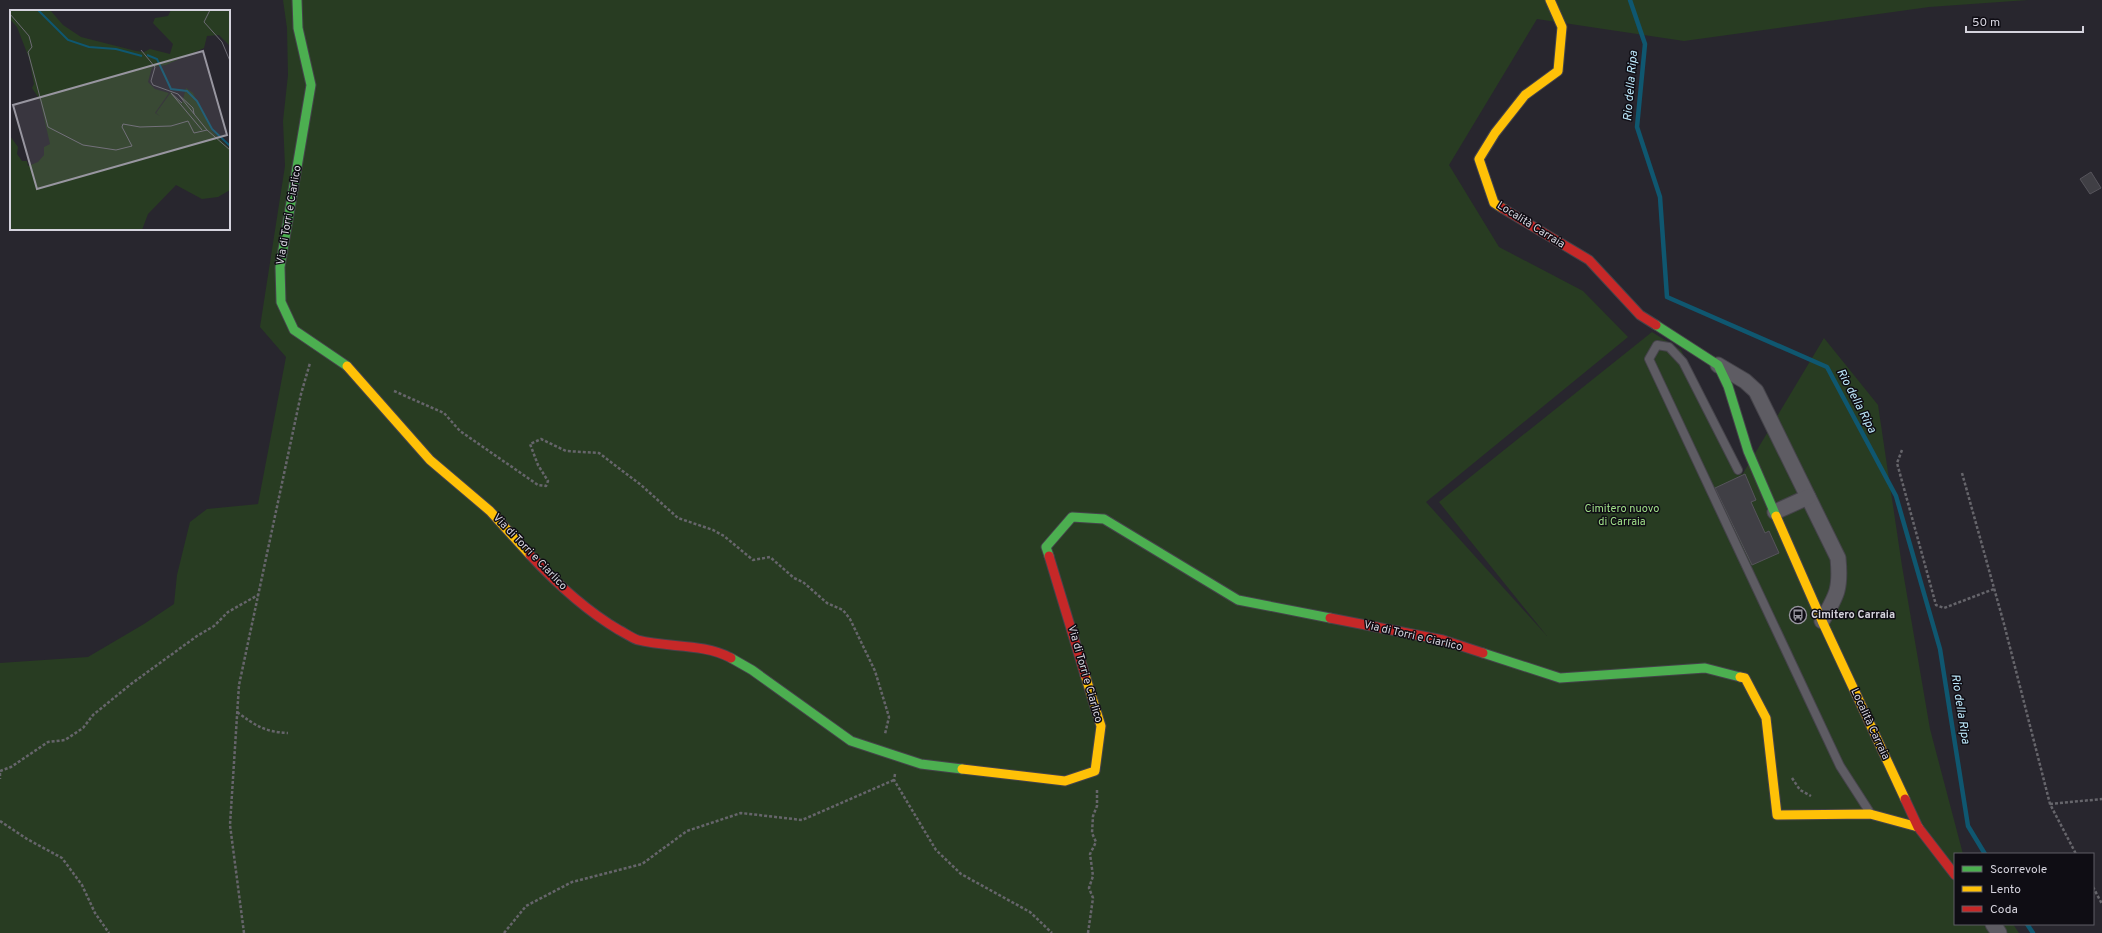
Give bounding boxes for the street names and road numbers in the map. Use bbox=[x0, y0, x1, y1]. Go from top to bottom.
street label: Via di Torri e Ciarlico bbox=[273, 164, 305, 266]
street label: Località Carraia bbox=[1494, 199, 1568, 252]
street label: Via di Torri e Ciarlico bbox=[490, 511, 570, 593]
street label: Via di Torri e Ciarlico bbox=[1362, 618, 1464, 654]
street label: Via di Torri e Ciarlico bbox=[1064, 624, 1106, 724]
street label: Località Carraia bbox=[1847, 686, 1893, 762]

